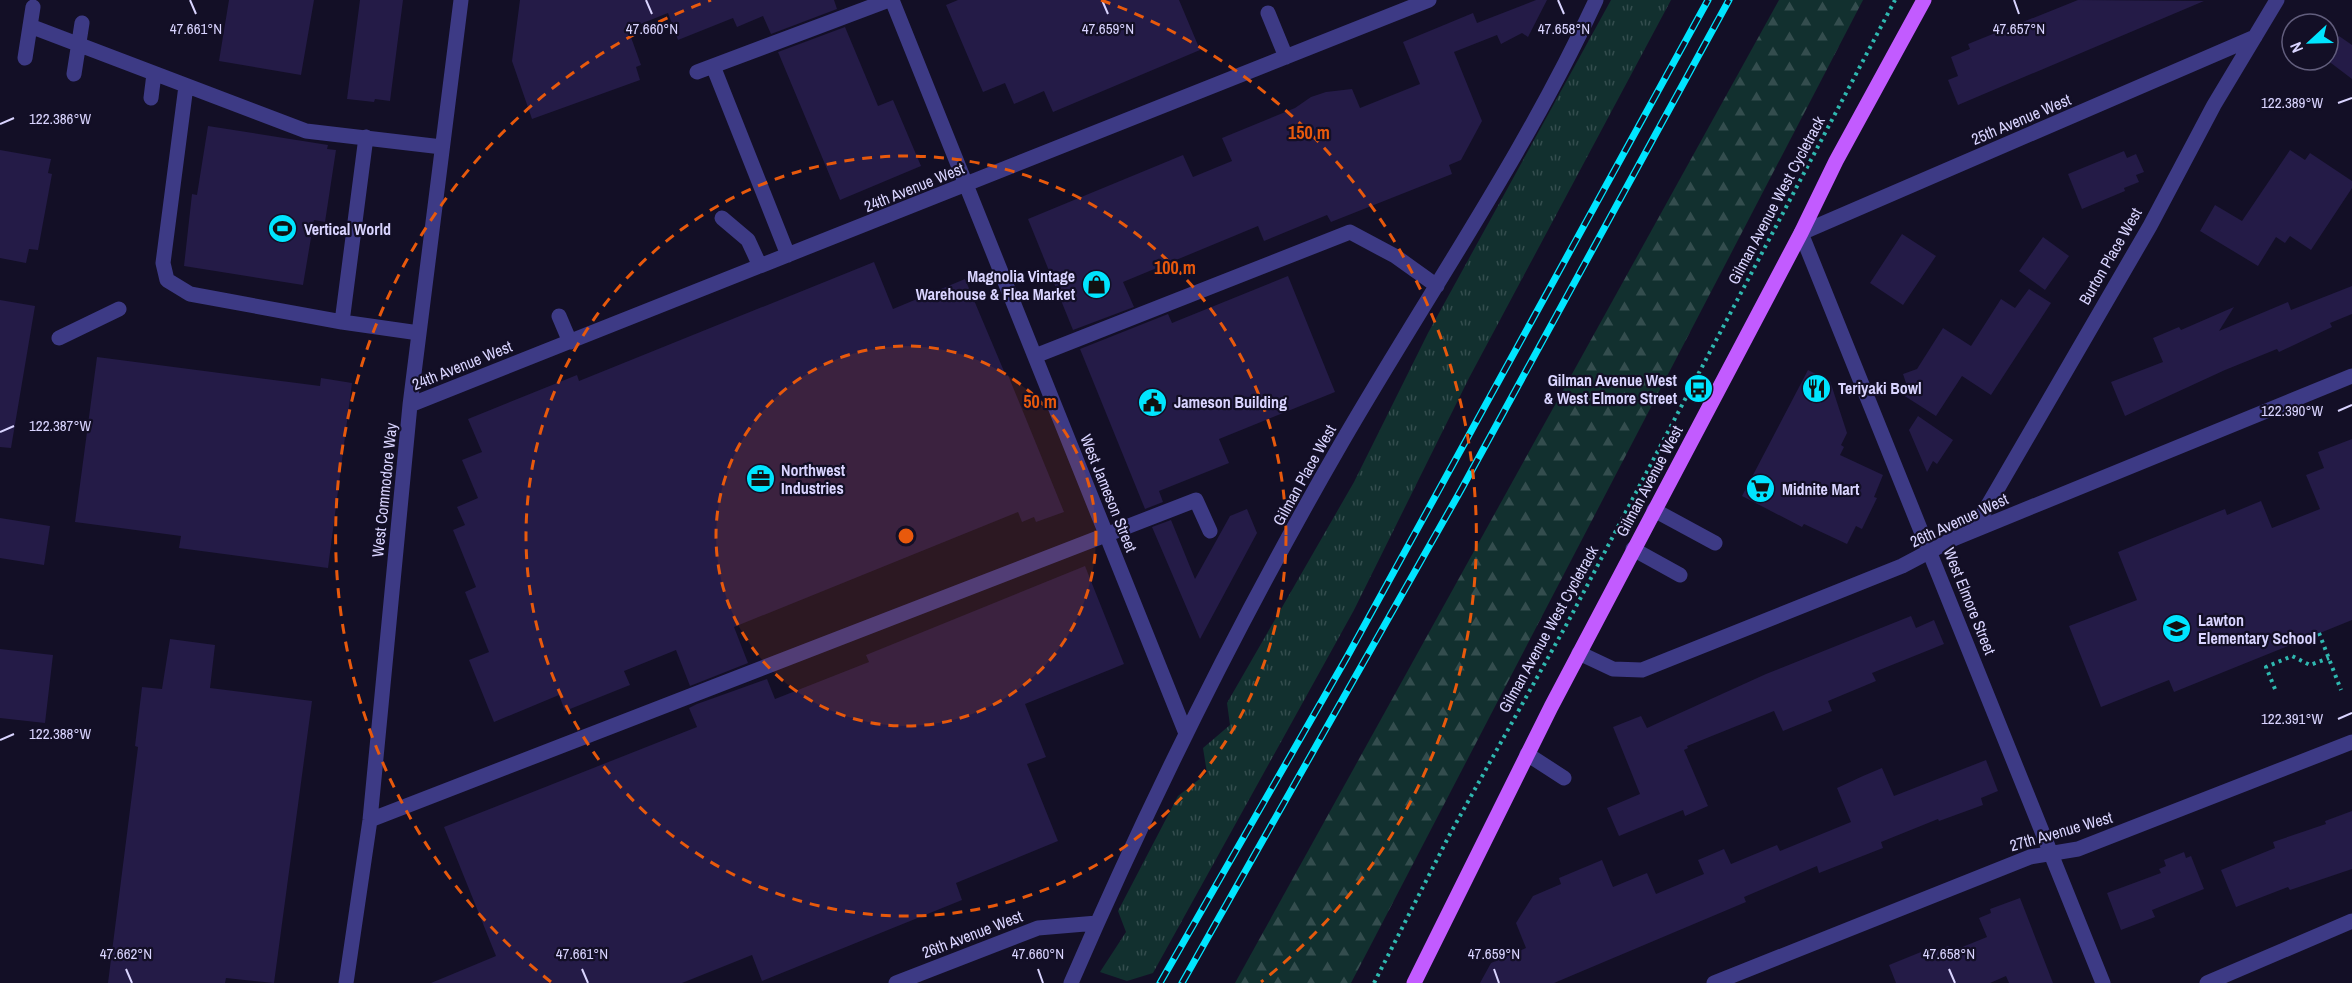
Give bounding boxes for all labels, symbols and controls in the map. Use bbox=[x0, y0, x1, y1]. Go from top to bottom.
north arrow bbox=[2280, 12, 2340, 72]
text: 47.661°N bbox=[170, 18, 222, 39]
text: 47.660°N bbox=[626, 18, 678, 39]
text: 47.659°N bbox=[1082, 18, 1134, 39]
text: 47.658°N bbox=[1538, 18, 1590, 39]
text: 47.657°N bbox=[1993, 18, 2045, 39]
text: N bbox=[2284, 39, 2308, 56]
street label: 25th Avenue West bbox=[1968, 88, 2074, 150]
text: 122.389°W bbox=[2261, 92, 2323, 113]
text: 122.386°W bbox=[29, 108, 91, 129]
street label: Gilman Avenue West Cycletrack bbox=[1722, 112, 1830, 288]
text: 150 m bbox=[1288, 120, 1330, 145]
street label: 24th Avenue West bbox=[861, 157, 968, 217]
street label: Burton Place West bbox=[2073, 203, 2147, 308]
sports icon: Vertical World bbox=[267, 213, 299, 245]
place label: Vertical World bbox=[304, 218, 391, 240]
text: 100 m bbox=[1154, 255, 1196, 280]
place label: Magnolia Vintage Warehouse & Flea Market bbox=[916, 265, 1076, 305]
shop icon: Magnolia Vintage Warehouse & Flea Market bbox=[1080, 269, 1112, 301]
street label: 24th Avenue West bbox=[409, 335, 516, 395]
place label: Gilman Avenue West & West Elmore Street bbox=[1544, 369, 1678, 409]
restaurant icon: Teriyaki Bowl bbox=[1801, 372, 1833, 404]
bus stop icon: Gilman Avenue West & West Elmore Street bbox=[1682, 373, 1714, 405]
place label: Teriyaki Bowl bbox=[1838, 377, 1922, 399]
public building icon: Jameson Building bbox=[1137, 386, 1169, 418]
text: 50 m bbox=[1023, 389, 1057, 414]
place label: Jameson Building bbox=[1174, 391, 1287, 413]
text: 122.390°W bbox=[2261, 400, 2323, 421]
text: 122.387°W bbox=[29, 415, 91, 436]
street label: Gilman Place West bbox=[1267, 420, 1341, 529]
street label: West Commodore Way bbox=[366, 421, 402, 558]
street label: Gilman Avenue West bbox=[1610, 421, 1688, 540]
street label: West Jameson Street bbox=[1075, 431, 1143, 555]
place label: Northwest Industries bbox=[781, 459, 846, 499]
office icon: Northwest Industries bbox=[744, 463, 776, 495]
supermarket icon: Midnite Mart bbox=[1745, 473, 1777, 505]
place label: Midnite Mart bbox=[1782, 478, 1860, 500]
street label: 26th Avenue West bbox=[1906, 487, 2012, 552]
centre of rings bbox=[896, 526, 916, 546]
street label: Gilman Avenue West Cycletrack bbox=[1493, 541, 1603, 716]
street label: West Elmore Street bbox=[1939, 544, 2002, 658]
place label: Lawton Elementary School bbox=[2198, 609, 2316, 649]
school or university icon: Lawton Elementary School bbox=[2161, 613, 2193, 645]
text: 122.391°W bbox=[2261, 708, 2323, 729]
text: 122.388°W bbox=[29, 723, 91, 744]
street label: 27th Avenue West bbox=[2007, 806, 2115, 856]
street label: 26th Avenue West bbox=[919, 905, 1026, 963]
text: 47.662°N bbox=[100, 943, 152, 964]
text: 47.661°N bbox=[556, 943, 608, 964]
text: 47.660°N bbox=[1012, 943, 1064, 964]
text: 47.659°N bbox=[1468, 943, 1520, 964]
text: 47.658°N bbox=[1923, 943, 1975, 964]

